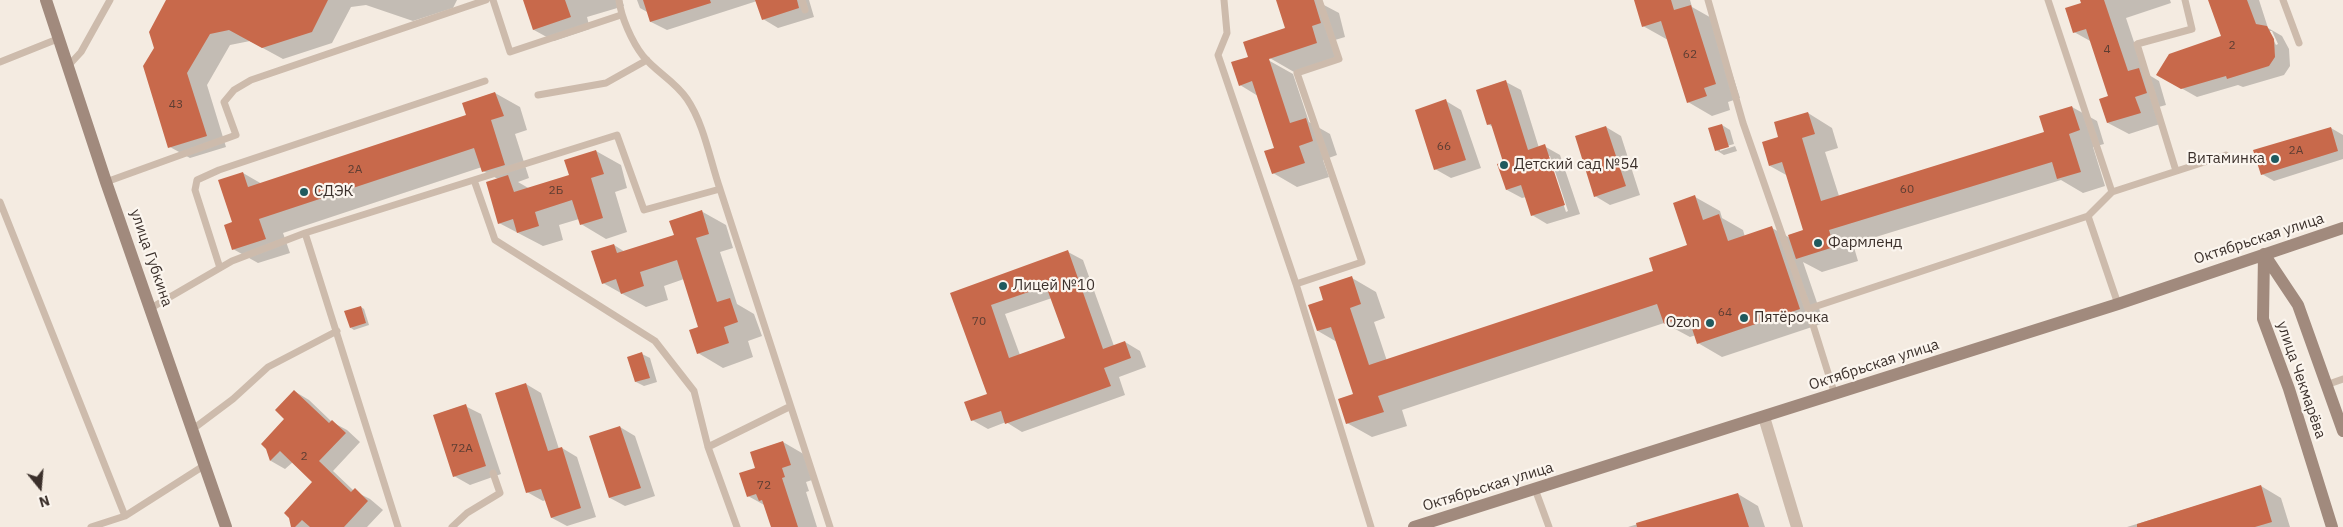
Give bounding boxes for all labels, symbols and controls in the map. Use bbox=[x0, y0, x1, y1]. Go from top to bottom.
house number: 2 bbox=[2228, 39, 2236, 53]
house number: 4 bbox=[2103, 43, 2111, 57]
house number: 62 bbox=[1683, 48, 1697, 62]
house number: 43 bbox=[169, 98, 183, 112]
house number: 66 bbox=[1437, 140, 1451, 154]
house number: 2А bbox=[2289, 144, 2303, 158]
place label: Витаминка bbox=[2187, 150, 2265, 168]
marker: Витаминка bbox=[2269, 153, 2281, 165]
place label: Детский сад №54 bbox=[1514, 156, 1639, 174]
marker: Детский сад №54 bbox=[1498, 159, 1510, 171]
house number: 2А bbox=[348, 163, 362, 177]
place label: СДЭК bbox=[314, 183, 354, 201]
house number: 60 bbox=[1900, 183, 1914, 197]
house number: 2Б bbox=[549, 184, 563, 198]
marker: СДЭК bbox=[298, 186, 310, 198]
street label: улица Губкина bbox=[126, 207, 176, 309]
street label: Октябрьская улица bbox=[2192, 209, 2326, 269]
place label: Фармленд bbox=[1828, 234, 1902, 252]
marker: Фармленд bbox=[1812, 237, 1824, 249]
place label: Лицей №10 bbox=[1013, 277, 1095, 295]
marker: Лицей №10 bbox=[997, 280, 1009, 292]
house number: 64 bbox=[1718, 306, 1732, 320]
place label: Пятёрочка bbox=[1754, 309, 1829, 327]
marker: Пятёрочка bbox=[1738, 312, 1750, 324]
place label: Ozon bbox=[1666, 314, 1700, 332]
house number: 70 bbox=[972, 315, 986, 329]
marker: Ozon bbox=[1704, 317, 1716, 329]
street label: улица Чекмарёва bbox=[2272, 319, 2330, 441]
street label: Октябрьская улица bbox=[1807, 335, 1941, 395]
house number: 72А bbox=[451, 442, 473, 456]
house number: 2 bbox=[300, 450, 308, 464]
street label: Октябрьская улица bbox=[1421, 459, 1555, 515]
north arrow bbox=[15, 462, 65, 512]
house number: 72 bbox=[757, 479, 771, 493]
text: N bbox=[37, 491, 52, 511]

